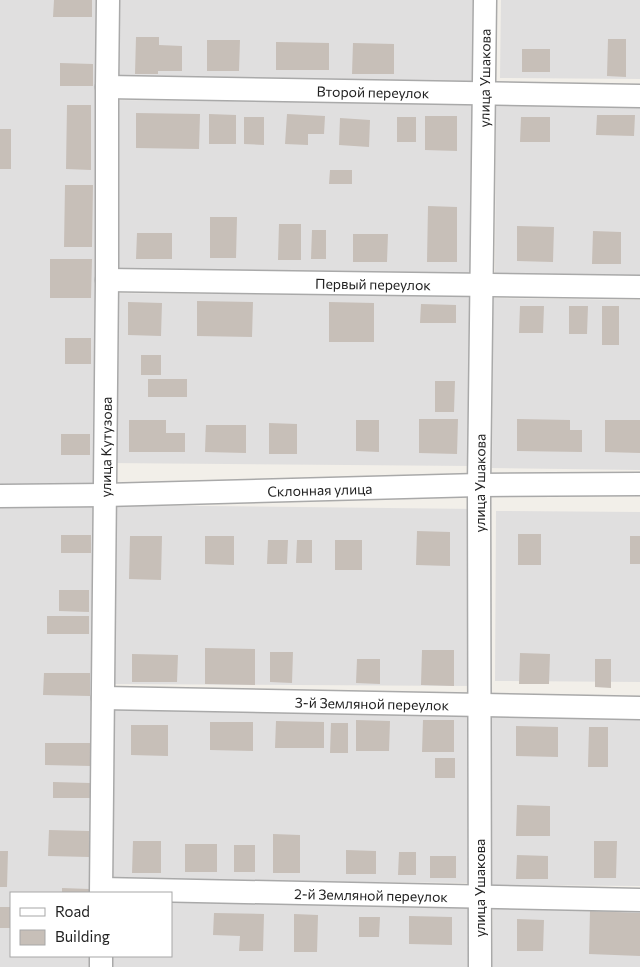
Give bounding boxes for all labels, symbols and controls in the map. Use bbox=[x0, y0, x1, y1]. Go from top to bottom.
street label: улица Ушакова bbox=[475, 29, 493, 128]
street label: Второй переулок bbox=[316, 82, 430, 101]
street label: Первый переулок bbox=[315, 274, 432, 293]
street label: улица Кутузова bbox=[96, 396, 114, 498]
street label: улица Ушакова bbox=[470, 434, 488, 532]
street label: Склонная улица bbox=[267, 479, 373, 499]
street label: 3-й Земляной переулок bbox=[295, 693, 450, 713]
street label: улица Ушакова bbox=[471, 839, 488, 937]
street label: 2-й Земляной переулок bbox=[294, 884, 449, 905]
legend bbox=[10, 892, 172, 957]
text: Road bbox=[55, 902, 90, 920]
text: Building bbox=[55, 927, 110, 945]

